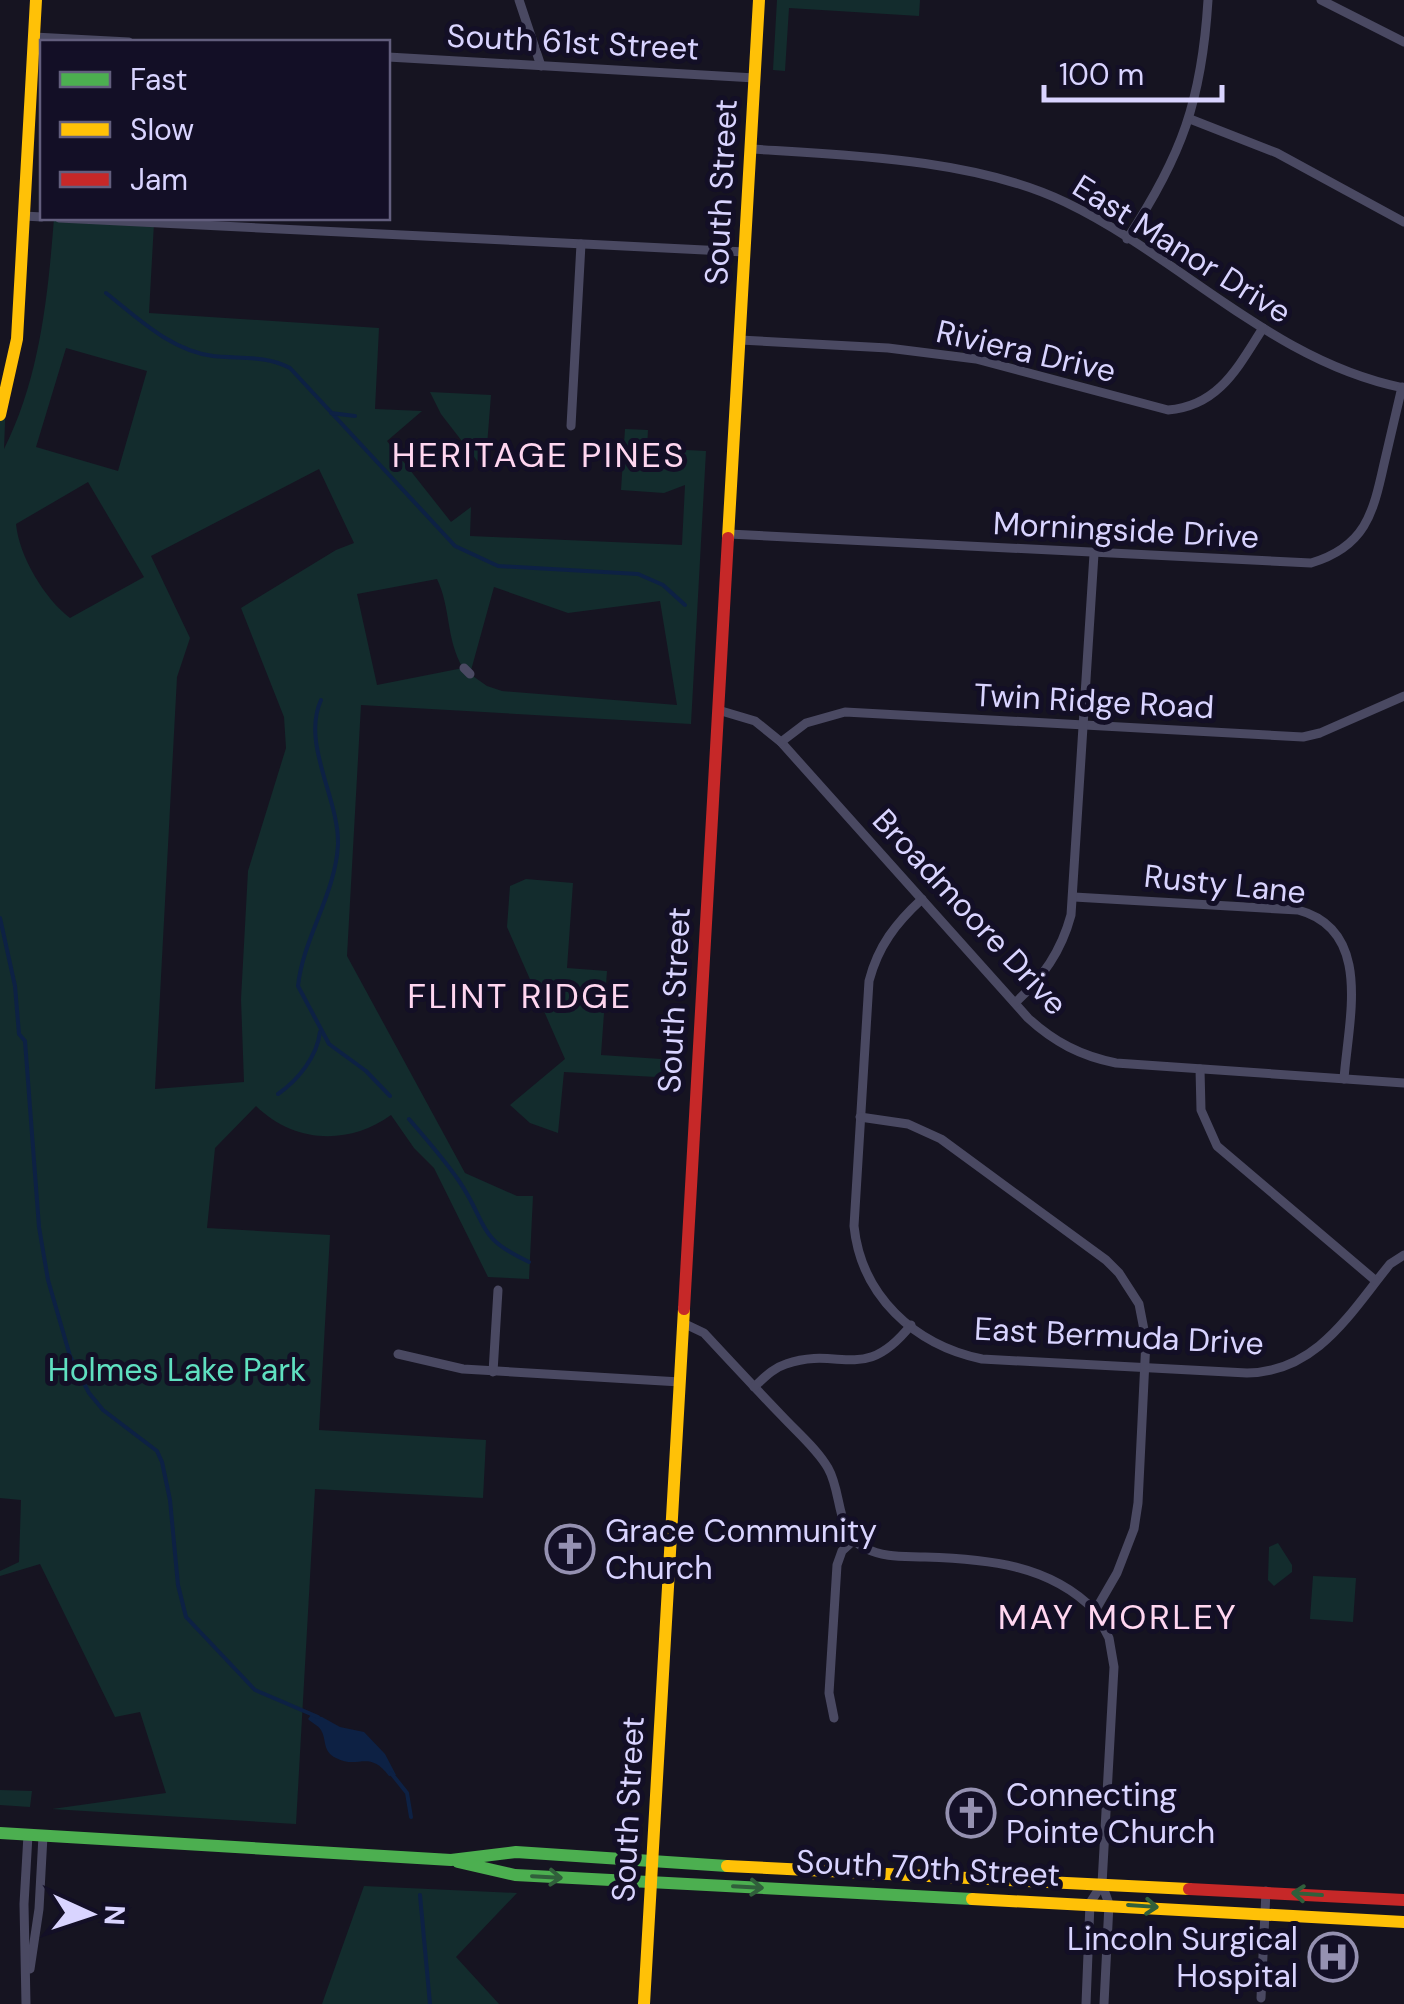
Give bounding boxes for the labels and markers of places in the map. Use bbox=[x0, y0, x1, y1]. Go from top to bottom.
place label: Grace Community Church bbox=[605, 1510, 877, 1589]
church icon: Grace Community Church bbox=[544, 1523, 596, 1575]
place label: Connecting Pointe Church bbox=[1006, 1774, 1215, 1853]
church icon: Connecting Pointe Church bbox=[945, 1787, 997, 1839]
place label: Lincoln Surgical Hospital bbox=[1067, 1918, 1298, 1997]
hospital icon: Lincoln Surgical Hospital bbox=[1307, 1931, 1359, 1983]

